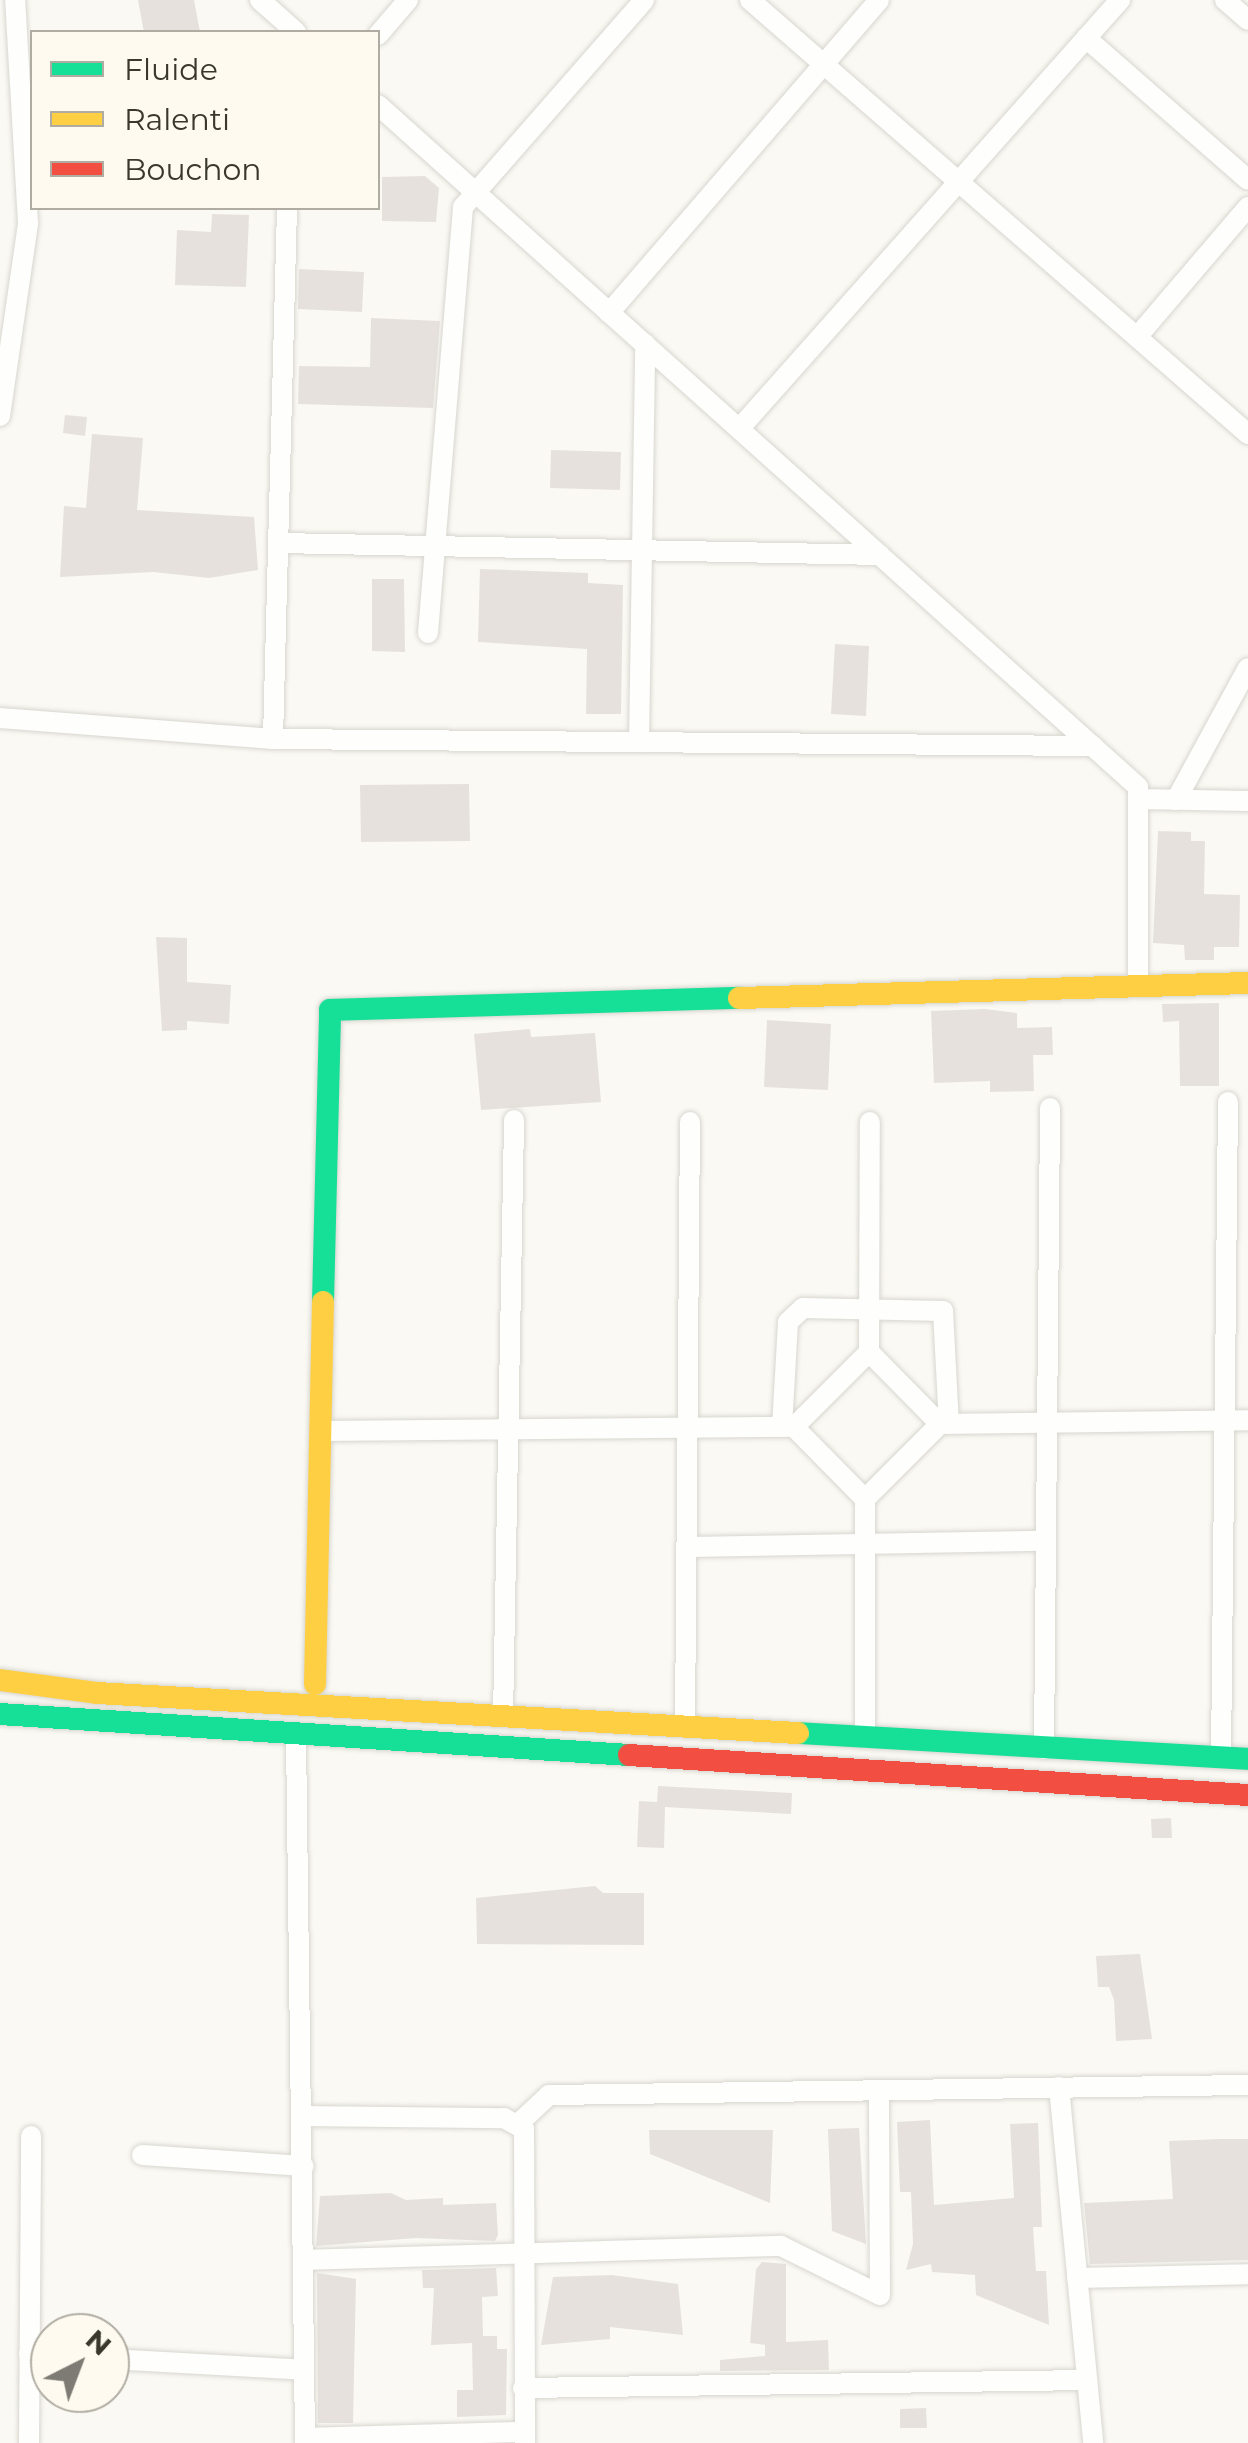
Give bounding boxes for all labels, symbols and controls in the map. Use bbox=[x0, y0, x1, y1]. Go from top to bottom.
legend bbox=[30, 30, 380, 210]
text: Fluide bbox=[124, 51, 218, 88]
text: Ralenti bbox=[124, 101, 230, 138]
text: Bouchon bbox=[124, 151, 262, 188]
north arrow bbox=[30, 2313, 130, 2413]
text: N bbox=[79, 2322, 119, 2362]

